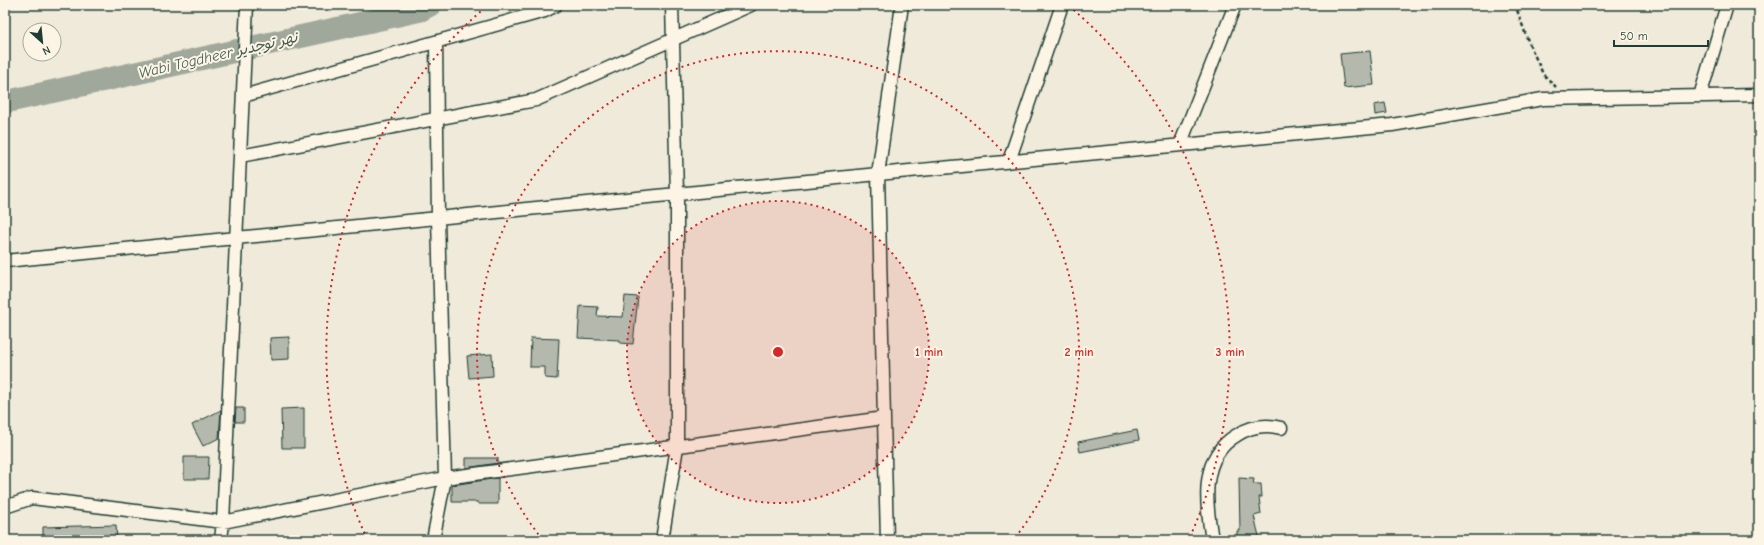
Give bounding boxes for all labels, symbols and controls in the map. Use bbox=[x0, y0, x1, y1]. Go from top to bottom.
north arrow bbox=[22, 22, 62, 62]
scale bar bbox=[1614, 22, 1708, 48]
water label: Wabi Togdheer نهر توجدير bbox=[137, 28, 301, 82]
text: 50 m bbox=[1620, 29, 1648, 43]
text: N bbox=[40, 43, 52, 58]
centre of rings bbox=[771, 345, 785, 359]
text: 1 min bbox=[915, 345, 943, 359]
text: 2 min bbox=[1064, 345, 1094, 359]
text: 3 min bbox=[1215, 345, 1245, 359]

